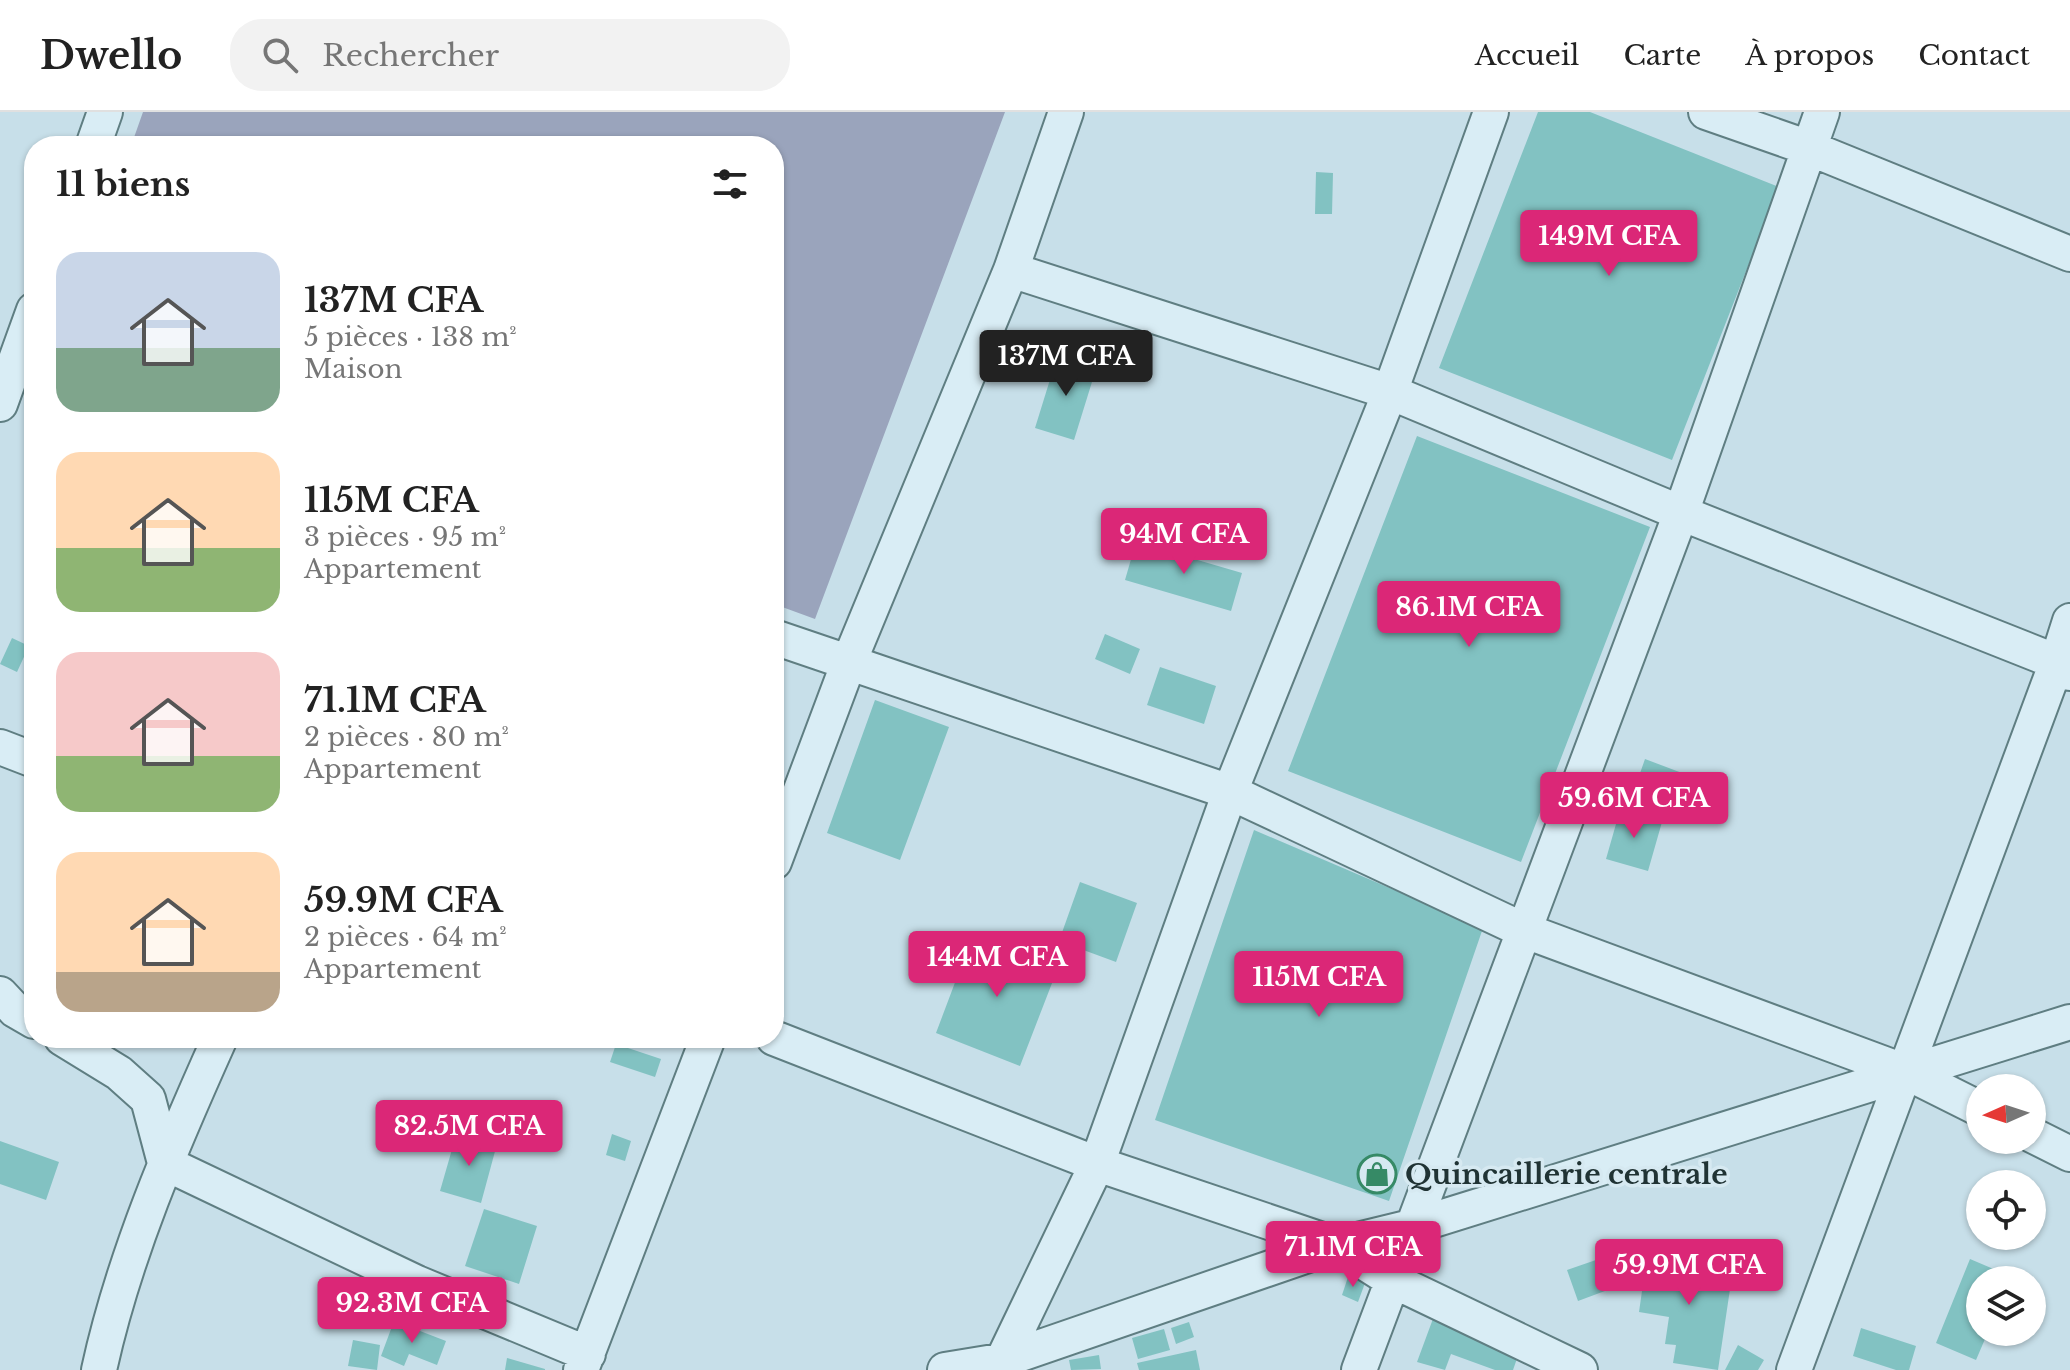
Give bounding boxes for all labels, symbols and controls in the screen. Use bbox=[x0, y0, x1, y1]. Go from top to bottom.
search box bbox=[230, 19, 790, 91]
text: Dwello bbox=[40, 32, 182, 79]
icon: search bbox=[258, 33, 302, 77]
text: Rechercher bbox=[322, 37, 499, 74]
text: Accueil bbox=[1475, 38, 1579, 73]
text: Carte bbox=[1623, 38, 1701, 73]
text: À propos bbox=[1745, 38, 1874, 73]
text: Contact bbox=[1918, 38, 2030, 73]
icon: filters bbox=[708, 162, 752, 206]
text: 11 biens bbox=[56, 163, 190, 205]
pin: 149M CFA bbox=[1526, 210, 1692, 278]
text: 149M CFA bbox=[1538, 220, 1680, 252]
text: 137M CFA bbox=[304, 279, 483, 321]
icon: home bbox=[120, 284, 216, 380]
text: 5 pièces · 138 m² bbox=[304, 321, 517, 353]
pin: 137M CFA bbox=[983, 330, 1149, 398]
text: 137M CFA bbox=[998, 340, 1134, 372]
text: Maison bbox=[304, 353, 402, 385]
text: 115M CFA bbox=[304, 479, 479, 521]
icon: home bbox=[120, 484, 216, 580]
pin: 94M CFA bbox=[1110, 508, 1258, 576]
text: 94M CFA bbox=[1119, 518, 1249, 550]
text: 3 pièces · 95 m² bbox=[304, 521, 506, 553]
text: Appartement bbox=[304, 553, 481, 585]
pin: 86.1M CFA bbox=[1377, 581, 1561, 649]
text: 86.1M CFA bbox=[1395, 591, 1543, 623]
text: 71.1M CFA bbox=[304, 679, 485, 721]
icon: home bbox=[120, 684, 216, 780]
text: 2 pièces · 80 m² bbox=[304, 721, 509, 753]
text: Appartement bbox=[304, 753, 481, 785]
pin: 59.6M CFA bbox=[1542, 772, 1726, 840]
text: 59.6M CFA bbox=[1558, 782, 1710, 814]
text: 59.9M CFA bbox=[304, 879, 503, 921]
icon: home bbox=[120, 884, 216, 980]
text: 2 pièces · 64 m² bbox=[304, 921, 507, 953]
pin: 144M CFA bbox=[914, 931, 1080, 999]
text: 144M CFA bbox=[926, 941, 1068, 973]
pin: 115M CFA bbox=[1236, 951, 1402, 1019]
text: Appartement bbox=[304, 953, 481, 985]
text: 115M CFA bbox=[1252, 961, 1386, 993]
north arrow bbox=[1966, 1074, 2046, 1154]
map controls bbox=[1966, 1074, 2046, 1346]
pin: 82.5M CFA bbox=[377, 1100, 561, 1168]
text: 82.5M CFA bbox=[394, 1110, 544, 1142]
shop icon: Quincaillerie centrale bbox=[1356, 1153, 1398, 1195]
place label: Quincaillerie centrale bbox=[1405, 1157, 1728, 1192]
button: locate bbox=[1966, 1170, 2046, 1250]
pin: 71.1M CFA bbox=[1261, 1221, 1445, 1289]
text: 71.1M CFA bbox=[1284, 1231, 1422, 1263]
pin: 59.9M CFA bbox=[1597, 1239, 1781, 1307]
text: 59.9M CFA bbox=[1613, 1249, 1765, 1281]
button: layers bbox=[1966, 1266, 2046, 1346]
pin: 92.3M CFA bbox=[320, 1277, 504, 1345]
text: 92.3M CFA bbox=[335, 1287, 489, 1319]

